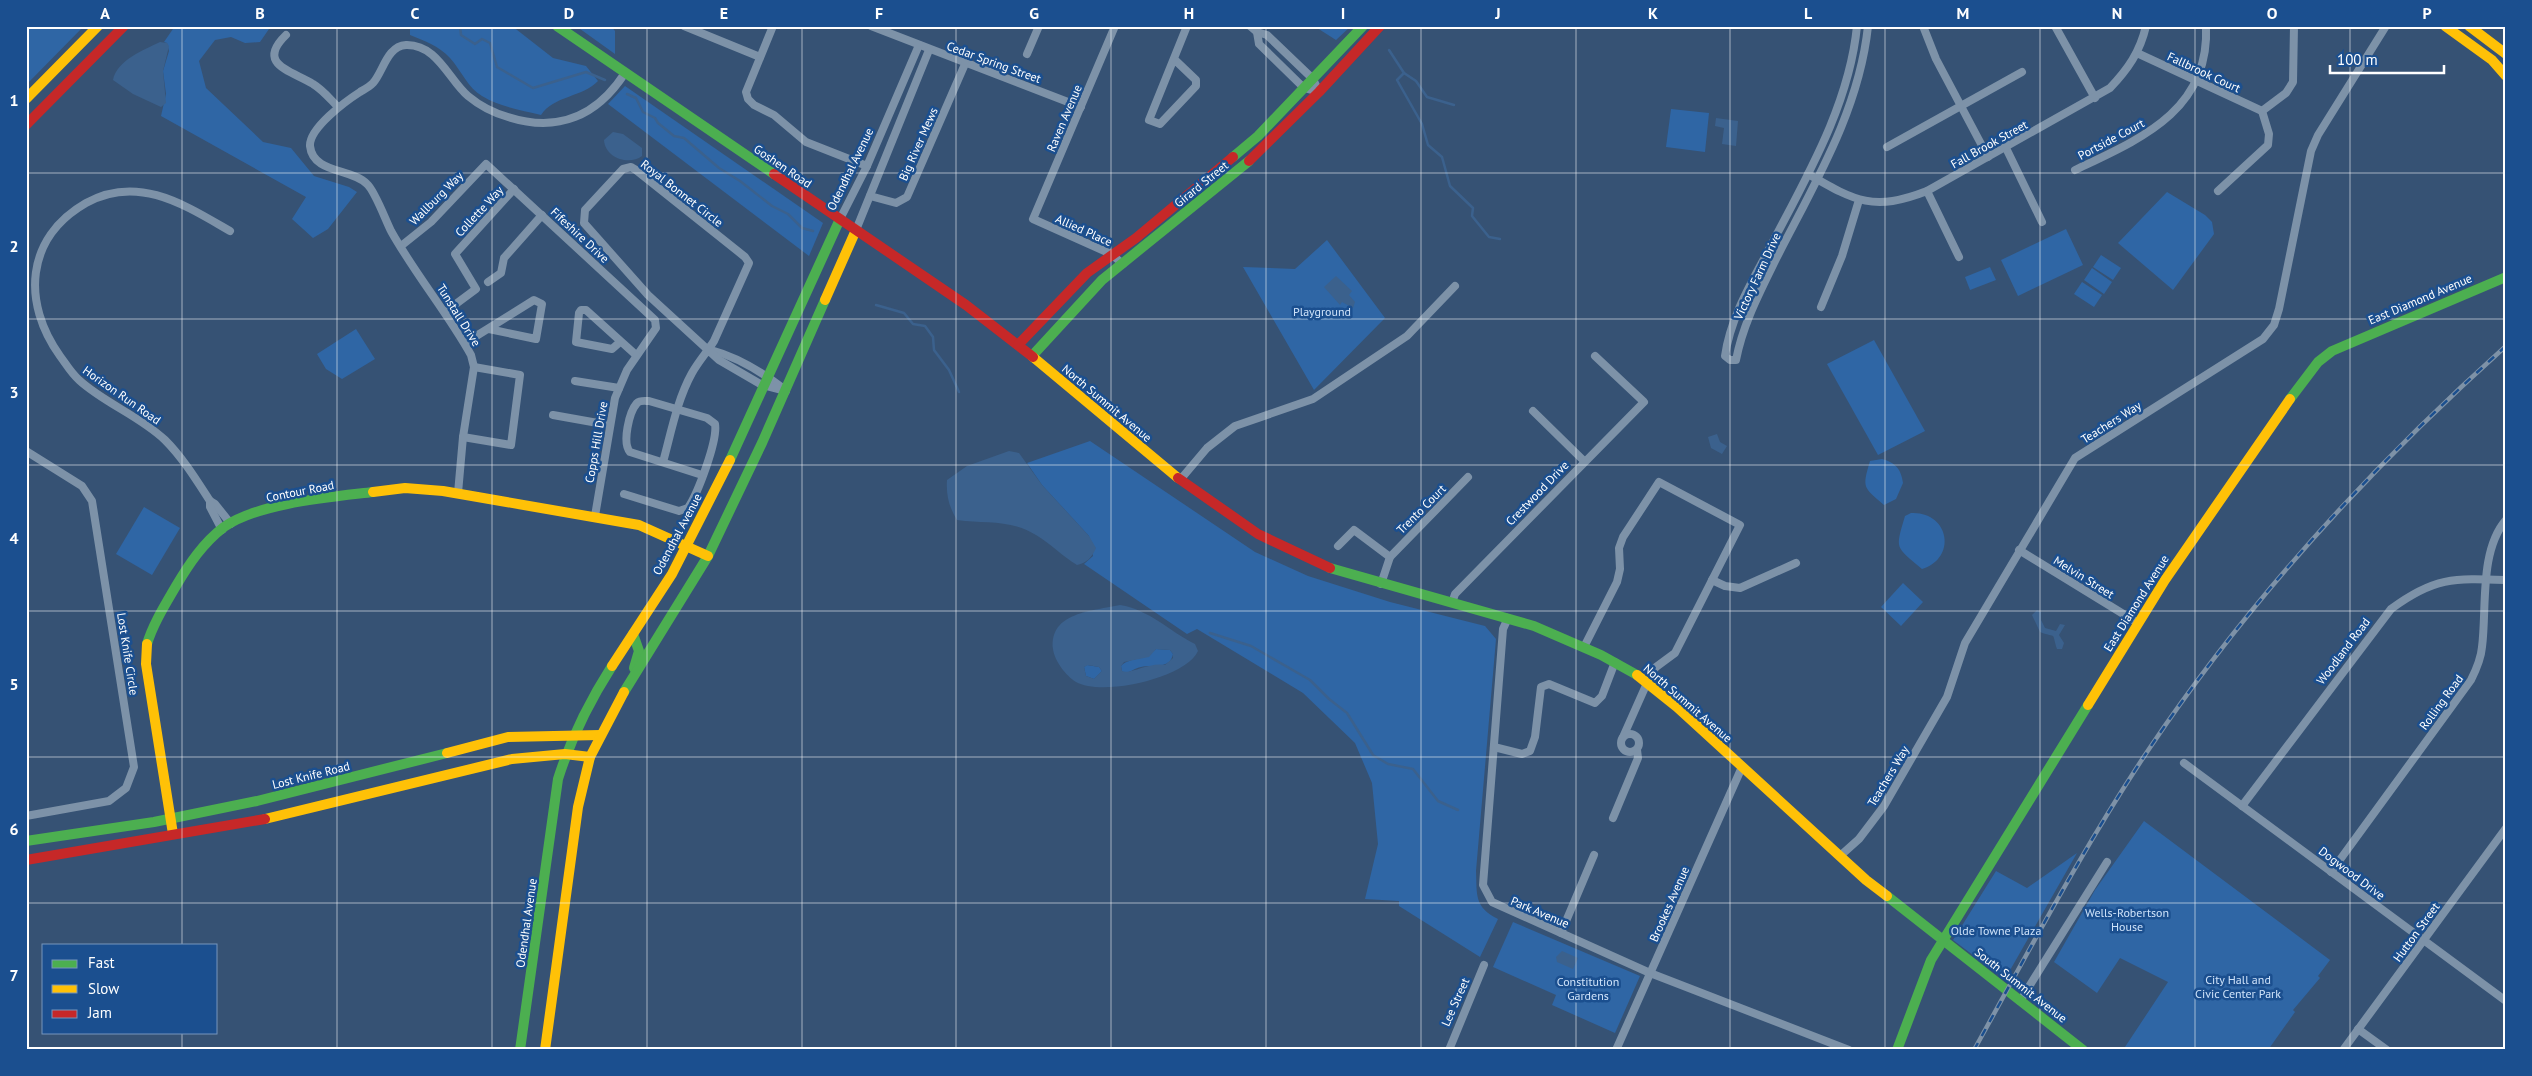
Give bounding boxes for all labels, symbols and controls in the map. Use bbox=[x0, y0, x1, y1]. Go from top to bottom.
text: A bbox=[100, 3, 110, 23]
text: B bbox=[255, 3, 265, 23]
text: C bbox=[411, 3, 420, 23]
text: D bbox=[564, 3, 574, 23]
text: E bbox=[720, 3, 728, 23]
text: F bbox=[875, 3, 883, 23]
text: G bbox=[1029, 3, 1039, 23]
text: H bbox=[1184, 3, 1194, 23]
text: I bbox=[1341, 3, 1345, 23]
text: J bbox=[1494, 3, 1501, 23]
text: K bbox=[1648, 3, 1658, 23]
text: L bbox=[1804, 3, 1813, 23]
text: M bbox=[1957, 3, 1969, 23]
text: N bbox=[2112, 3, 2122, 23]
text: O bbox=[2267, 3, 2278, 23]
text: P bbox=[2422, 3, 2432, 23]
street label: Cedar Spring Street bbox=[945, 38, 1043, 86]
scale bar bbox=[2330, 42, 2443, 74]
street label: Fallbrook Court bbox=[2165, 49, 2243, 95]
text: 100 m bbox=[2337, 50, 2378, 69]
street label: Raven Avenue bbox=[1043, 82, 1085, 154]
text: 1 bbox=[9, 90, 19, 110]
street label: Big River Mews bbox=[895, 105, 941, 183]
street label: Portside Court bbox=[2075, 115, 2147, 163]
street label: Fall Brook Street bbox=[1948, 117, 2030, 171]
street label: Odendhal Avenue bbox=[824, 125, 876, 213]
street label: Goshen Road bbox=[751, 141, 815, 191]
street label: Royal Bonnet Circle bbox=[638, 156, 726, 230]
street label: Girard Street bbox=[1171, 158, 1231, 210]
street label: Wallburg Way bbox=[406, 168, 466, 228]
street label: Collette Way bbox=[452, 182, 507, 240]
street label: Fifeshire Drive bbox=[548, 204, 612, 266]
street label: Allied Place bbox=[1053, 211, 1115, 249]
street label: Victory Farm Drive bbox=[1730, 230, 1784, 323]
text: 2 bbox=[9, 236, 19, 256]
street label: East Diamond Avenue bbox=[2366, 270, 2474, 328]
street label: Tunstall Drive bbox=[434, 281, 484, 349]
park label: Playground bbox=[1293, 304, 1351, 319]
street label: North Summit Avenue bbox=[1059, 361, 1155, 445]
street label: Horizon Run Road bbox=[80, 363, 164, 427]
text: 3 bbox=[9, 382, 19, 402]
street label: Teachers Way bbox=[2078, 397, 2144, 446]
street label: Copps Hill Drive bbox=[581, 400, 611, 484]
street label: Crestwood Drive bbox=[1502, 458, 1572, 528]
street label: Contour Road bbox=[265, 477, 335, 505]
street label: Trento Court bbox=[1393, 481, 1449, 537]
street label: Odendhal Avenue bbox=[649, 491, 705, 577]
text: 4 bbox=[9, 528, 19, 548]
street label: Melvin Street bbox=[2051, 552, 2117, 602]
street label: East Diamond Avenue bbox=[2100, 552, 2172, 654]
street label: Lost Knife Circle bbox=[114, 612, 142, 696]
street label: Woodland Road bbox=[2313, 615, 2373, 687]
street label: North Summit Avenue bbox=[1641, 660, 1735, 746]
street label: Rolling Road bbox=[2416, 671, 2466, 733]
text: 5 bbox=[9, 674, 19, 694]
street label: Teachers Way bbox=[1864, 742, 1912, 809]
street label: Lost Knife Road bbox=[271, 758, 351, 792]
text: 6 bbox=[9, 819, 19, 839]
street label: Dogwood Drive bbox=[2316, 843, 2388, 903]
street label: Brookes Avenue bbox=[1646, 864, 1692, 944]
street label: Odendhal Avenue bbox=[512, 877, 540, 969]
street label: Park Avenue bbox=[1509, 893, 1571, 931]
street label: Hutton Street bbox=[2390, 900, 2442, 964]
park label: Wells-Robertson House bbox=[2085, 905, 2169, 934]
park label: Olde Towne Plaza bbox=[1951, 923, 2041, 938]
legend bbox=[42, 944, 218, 1034]
street label: South Summit Avenue bbox=[1972, 944, 2070, 1026]
text: Fast bbox=[88, 953, 115, 972]
text: 7 bbox=[9, 965, 19, 985]
park label: City Hall and Civic Center Park bbox=[2195, 972, 2281, 1001]
park label: Constitution Gardens bbox=[1557, 974, 1619, 1003]
street label: Lee Street bbox=[1438, 975, 1472, 1029]
text: Slow bbox=[88, 979, 119, 998]
text: Jam bbox=[87, 1003, 112, 1022]

